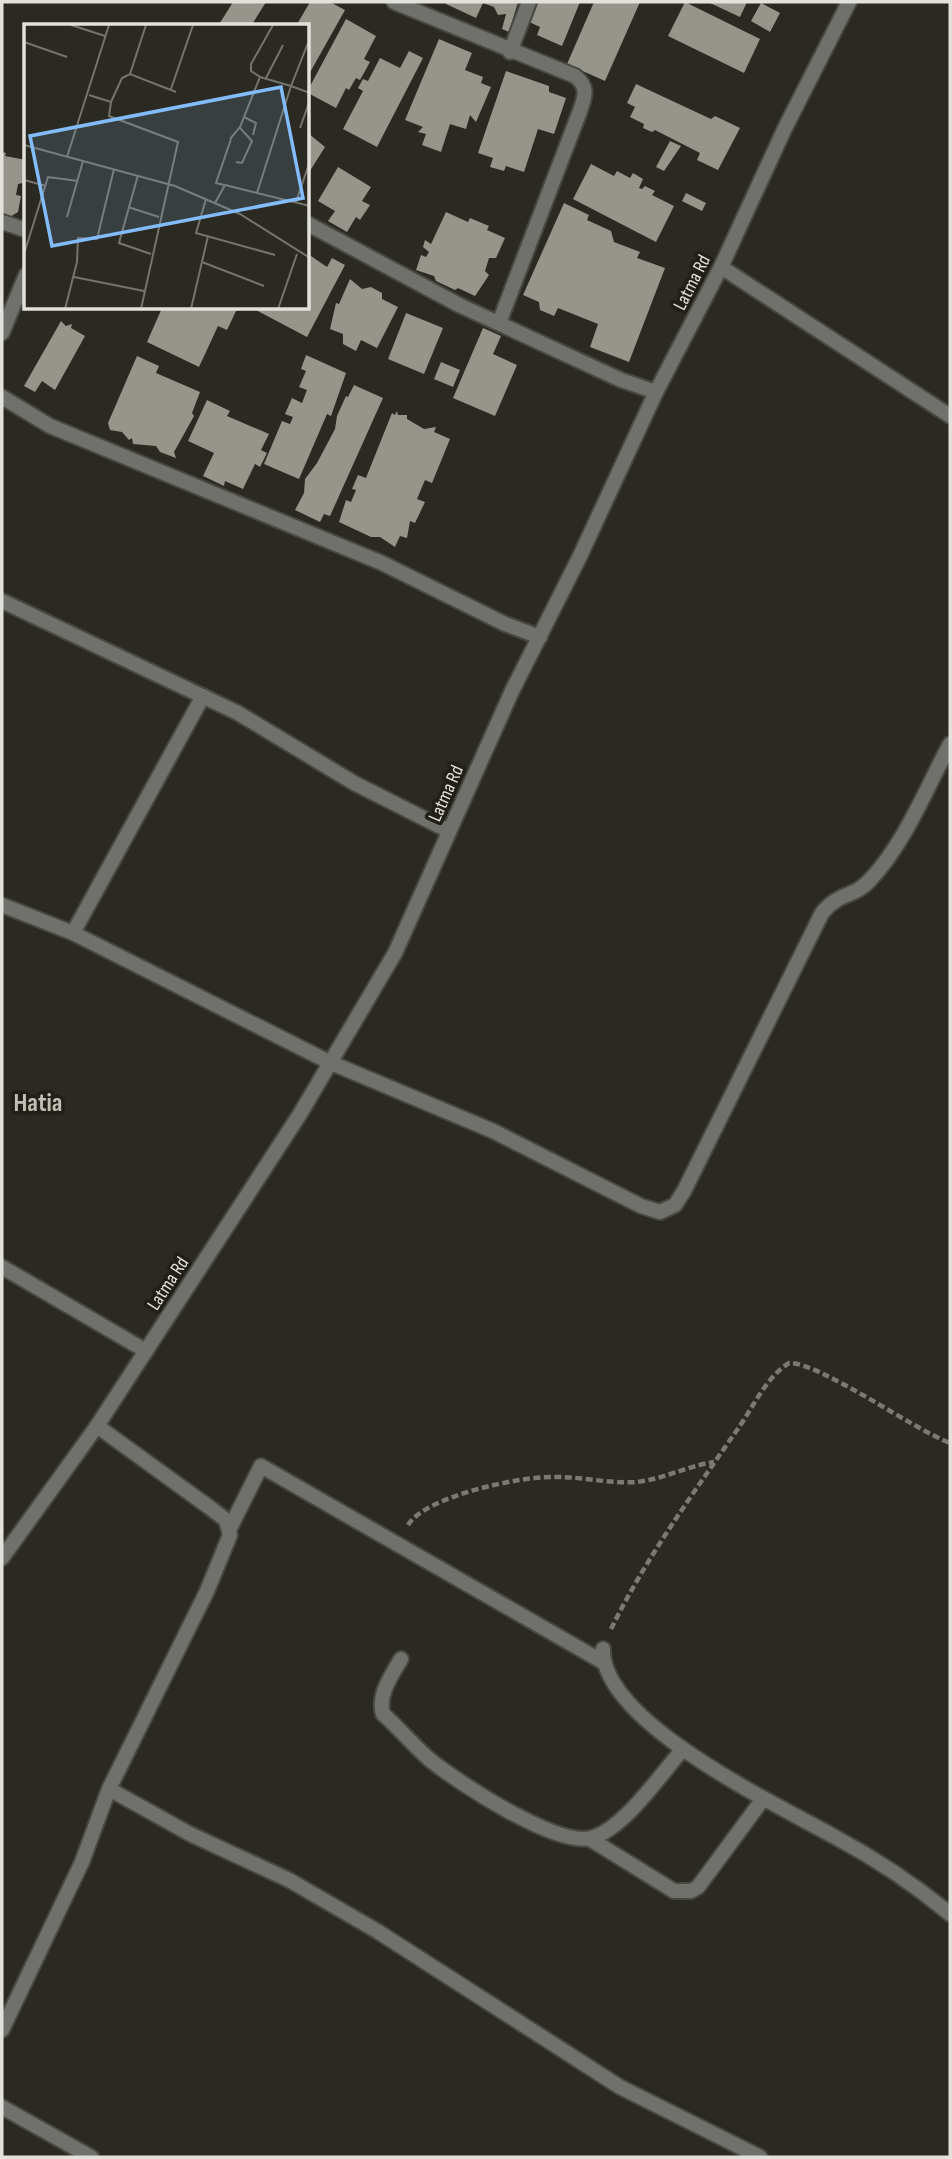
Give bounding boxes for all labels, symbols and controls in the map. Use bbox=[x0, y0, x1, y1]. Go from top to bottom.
inset map bbox=[24, 24, 310, 310]
street label: Latma Rd bbox=[669, 251, 716, 314]
street label: Latma Rd bbox=[424, 762, 469, 825]
district label: Hatia bbox=[14, 1088, 62, 1119]
street label: Latma Rd bbox=[143, 1253, 194, 1315]

